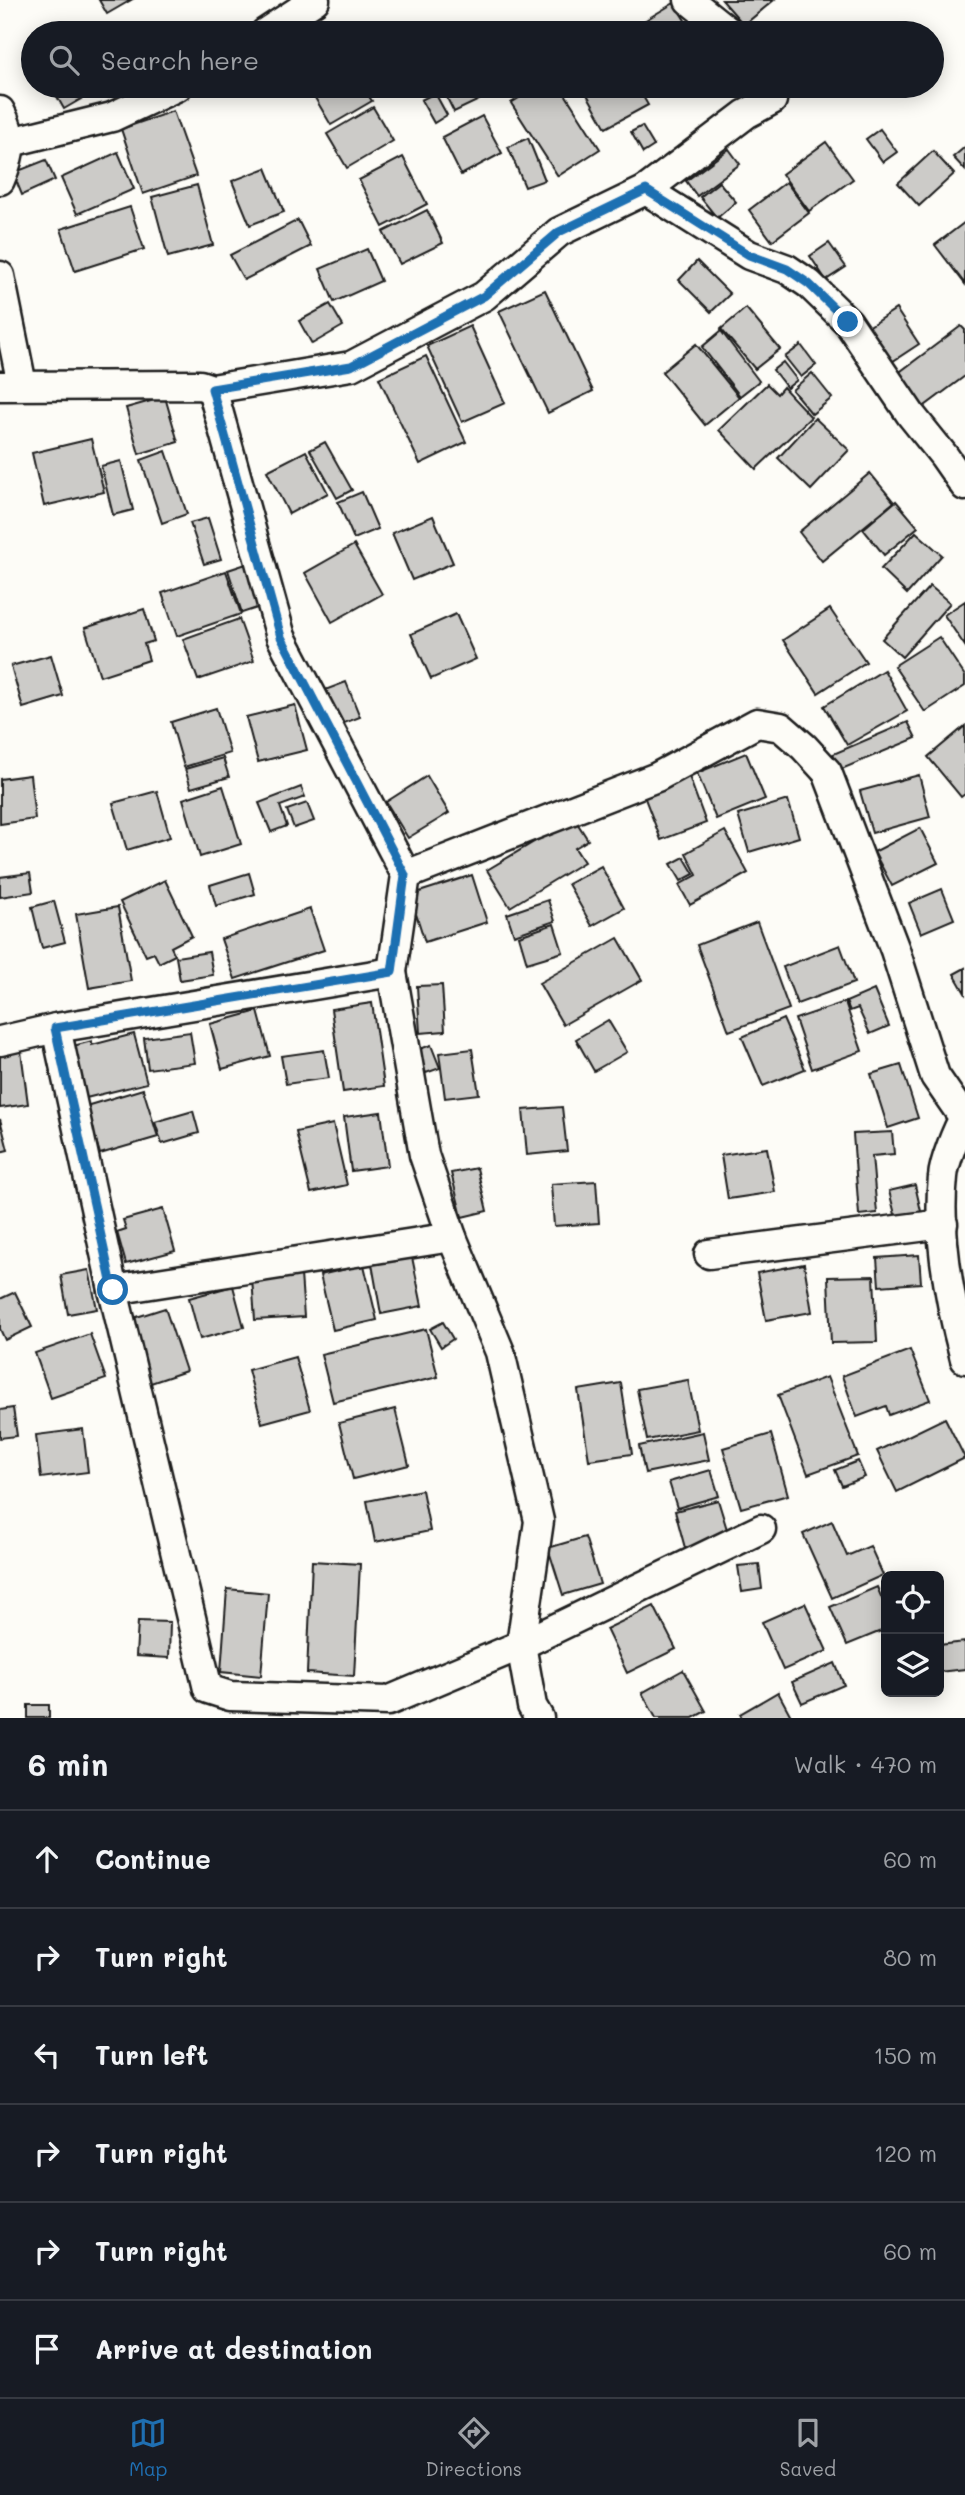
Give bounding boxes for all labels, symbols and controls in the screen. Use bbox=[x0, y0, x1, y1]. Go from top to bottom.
search box bbox=[21, 21, 944, 98]
icon: search bbox=[45, 41, 83, 79]
text: Search here bbox=[101, 43, 259, 77]
route end bbox=[832, 306, 863, 337]
route start bbox=[97, 1274, 128, 1305]
map controls bbox=[881, 1571, 944, 1697]
button: locate bbox=[881, 1571, 944, 1634]
button: layers bbox=[881, 1634, 944, 1697]
text: 6 min bbox=[28, 1744, 108, 1784]
text: Walk · 470 m bbox=[794, 1749, 937, 1779]
icon: ahead bbox=[28, 1840, 66, 1878]
text: Continue bbox=[95, 1842, 211, 1876]
text: 60 m bbox=[883, 1844, 937, 1874]
icon: right bbox=[28, 1938, 66, 1976]
text: Turn right bbox=[95, 1940, 228, 1974]
text: 80 m bbox=[883, 1942, 937, 1972]
icon: left bbox=[28, 2036, 66, 2074]
text: Turn left bbox=[95, 2038, 208, 2072]
text: 150 m bbox=[873, 2040, 937, 2070]
icon: right bbox=[28, 2134, 66, 2172]
text: Turn right bbox=[95, 2136, 228, 2170]
text: 120 m bbox=[874, 2138, 937, 2168]
icon: right bbox=[28, 2232, 66, 2270]
text: Turn right bbox=[95, 2234, 228, 2268]
text: 60 m bbox=[883, 2236, 937, 2266]
icon: arrive bbox=[28, 2330, 66, 2368]
text: Arrive at destination bbox=[95, 2332, 372, 2366]
tab: Map bbox=[129, 2414, 168, 2481]
tab: Directions bbox=[425, 2414, 522, 2481]
tab: Saved bbox=[780, 2414, 836, 2481]

